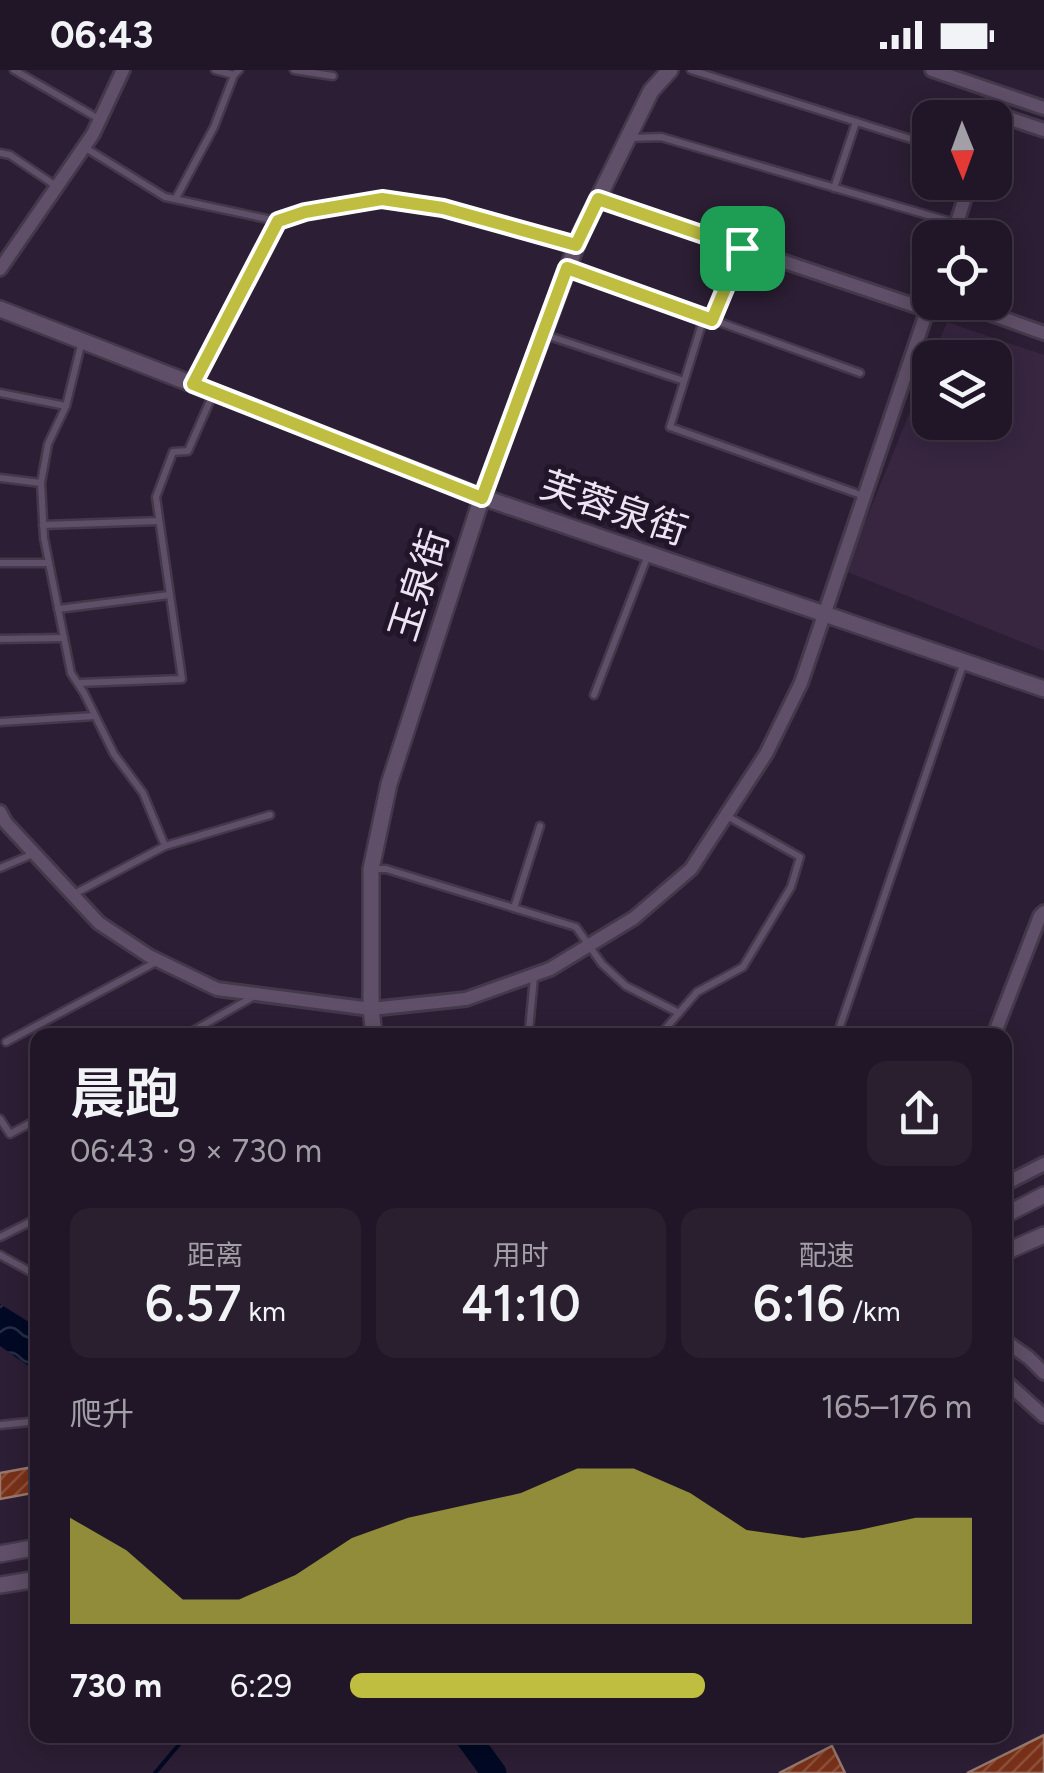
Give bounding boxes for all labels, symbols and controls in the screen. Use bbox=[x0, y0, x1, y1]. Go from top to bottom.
text: 06:43 bbox=[50, 12, 153, 58]
north arrow bbox=[912, 100, 1012, 200]
map controls bbox=[912, 100, 1012, 440]
pin bbox=[700, 206, 785, 291]
button: locate bbox=[912, 220, 1012, 320]
icon: arrive bbox=[715, 221, 770, 276]
button: layers bbox=[912, 340, 1012, 440]
street label: 芙蓉泉街 bbox=[535, 462, 693, 554]
street label: 玉泉街 bbox=[380, 524, 458, 646]
text: 晨跑 bbox=[70, 1061, 180, 1127]
button: share bbox=[867, 1061, 972, 1166]
text: 06:43 · 9 × 730 m bbox=[70, 1132, 322, 1170]
text: 距离 bbox=[187, 1238, 243, 1272]
text: 用时 bbox=[493, 1238, 549, 1272]
text: 配速 bbox=[799, 1238, 855, 1272]
text: 6.57 bbox=[145, 1273, 241, 1334]
text: 41:10 bbox=[461, 1273, 581, 1334]
text: 6:16 bbox=[753, 1273, 845, 1334]
text: km bbox=[241, 1294, 286, 1328]
text: /km bbox=[845, 1294, 900, 1328]
text: 165–176 m bbox=[821, 1388, 972, 1426]
text: 爬升 bbox=[70, 1395, 134, 1433]
text: 730 m bbox=[70, 1667, 162, 1705]
text: 6:29 bbox=[230, 1667, 292, 1705]

